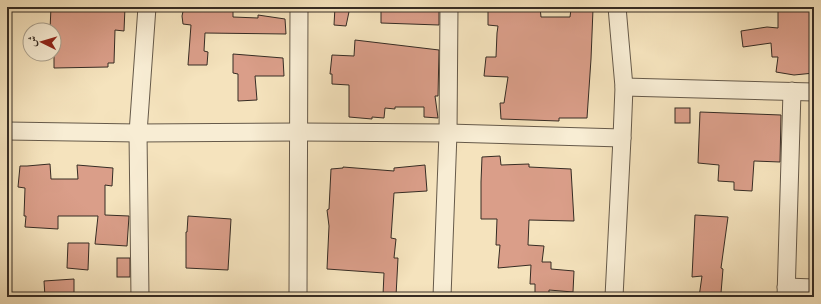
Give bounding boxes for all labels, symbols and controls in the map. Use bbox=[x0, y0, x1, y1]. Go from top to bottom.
north arrow bbox=[22, 22, 62, 62]
text: ش bbox=[24, 35, 40, 47]

